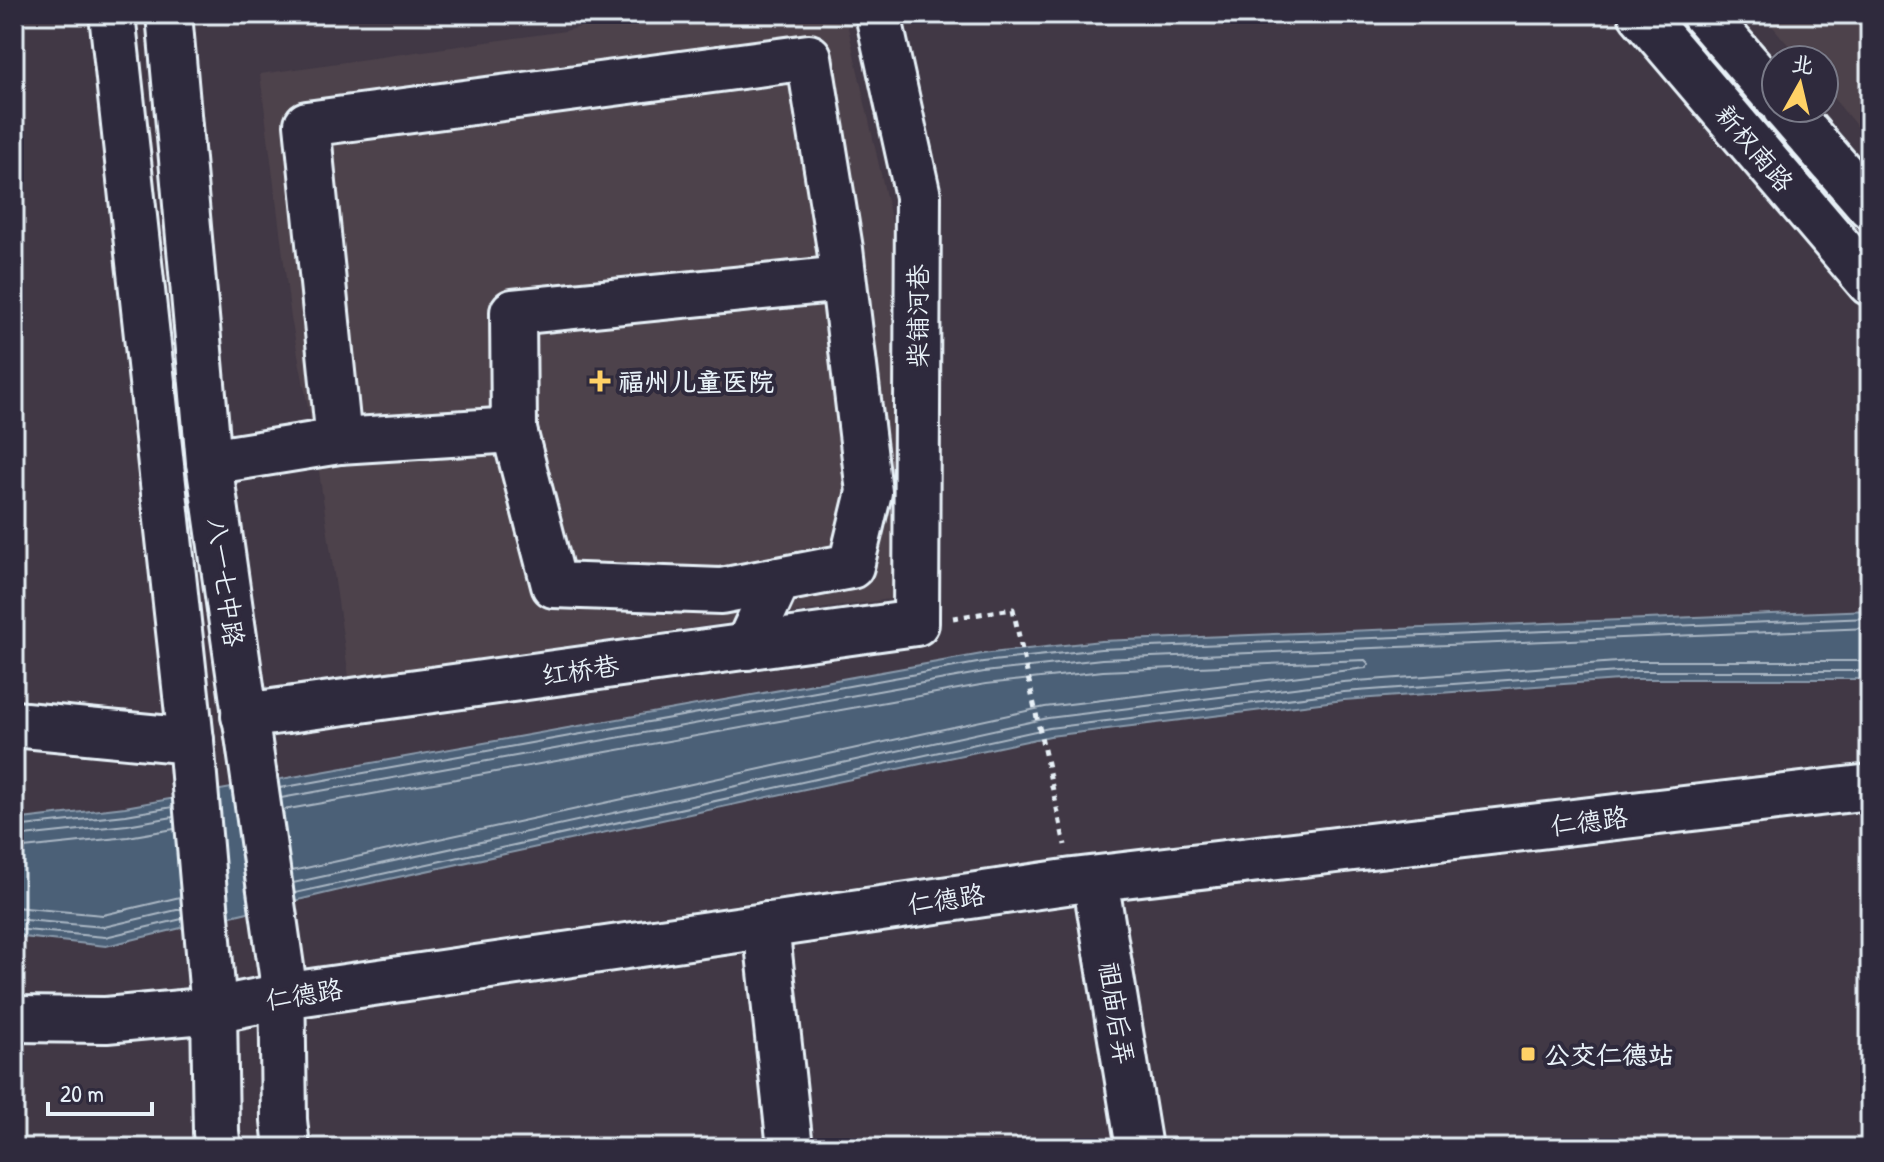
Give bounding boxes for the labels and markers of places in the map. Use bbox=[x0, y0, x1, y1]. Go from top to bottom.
place label: 福州儿童医院 bbox=[618, 364, 774, 399]
marker: 福州儿童医院 bbox=[589, 370, 611, 392]
place label: 公交仁德站 bbox=[1544, 1037, 1674, 1072]
marker: 公交仁德站 bbox=[1519, 1045, 1537, 1063]

